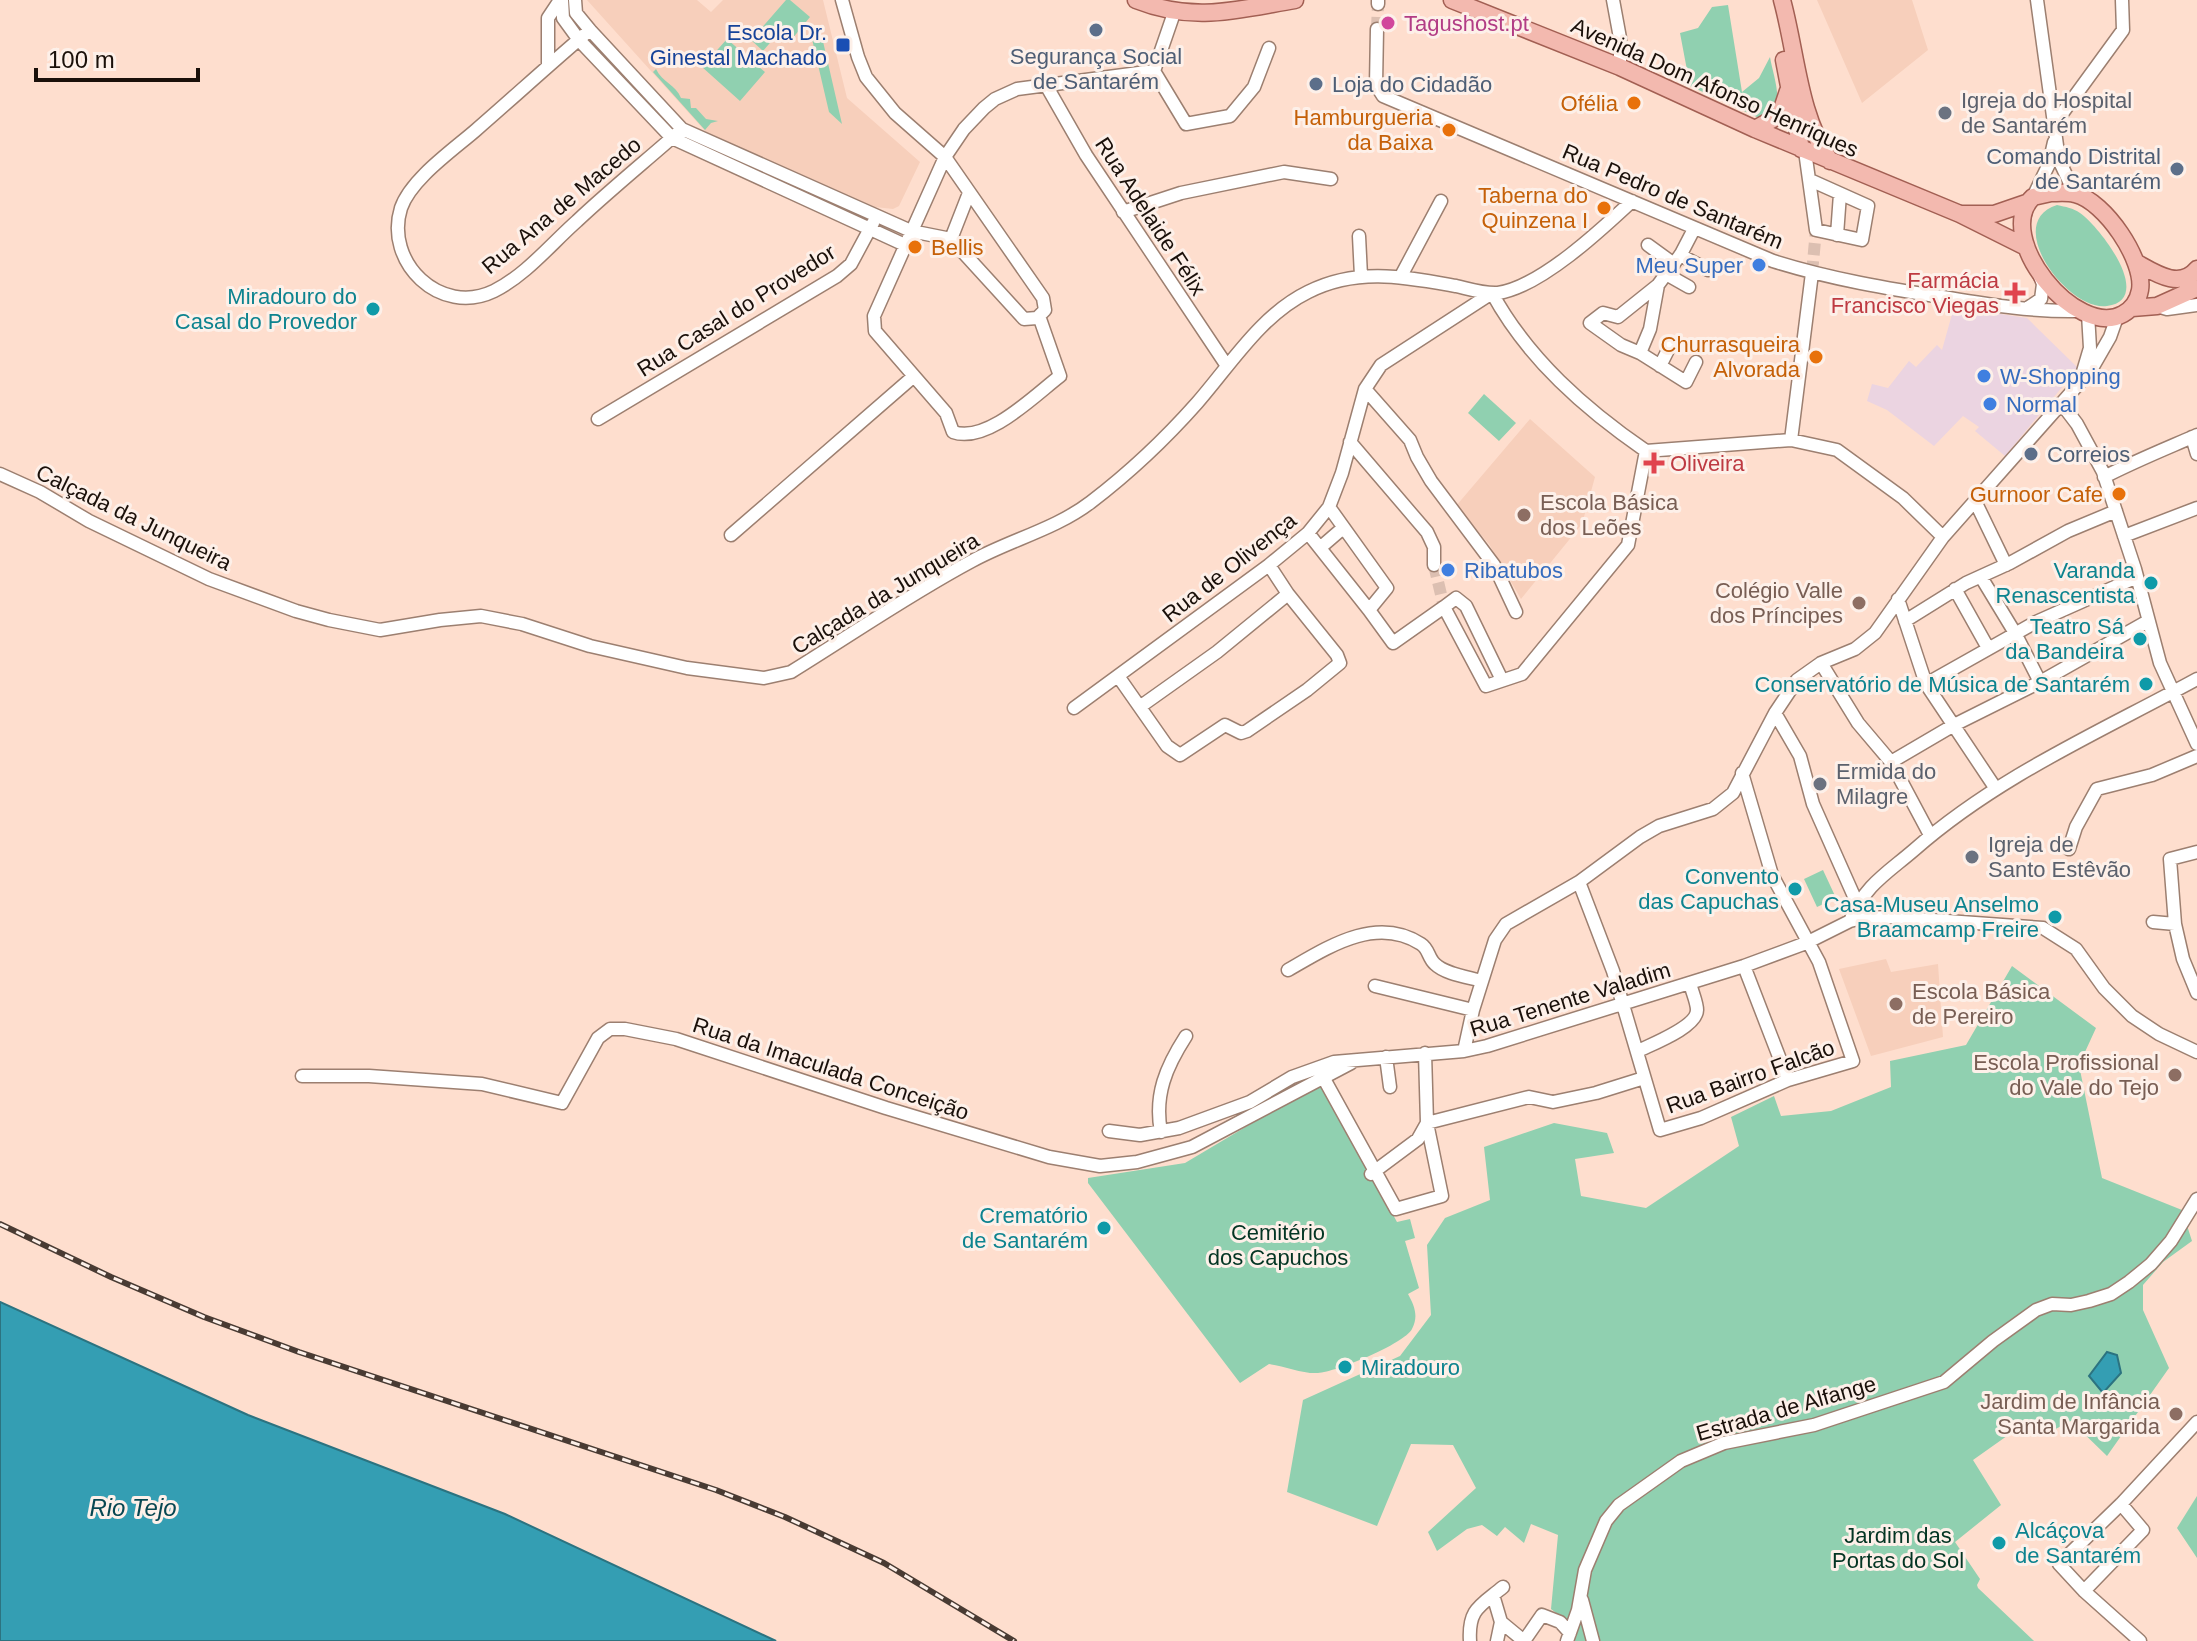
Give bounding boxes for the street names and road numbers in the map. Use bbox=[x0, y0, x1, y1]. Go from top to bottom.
street label: Avenida Dom Afonso Henriques bbox=[1567, 13, 1862, 162]
street label: Rua Ana de Macedo bbox=[477, 132, 646, 279]
street label: Rua Adelaide Félix bbox=[1090, 133, 1211, 300]
street label: Rua Pedro de Santarém bbox=[1559, 139, 1787, 254]
street label: Rua Casal do Provedor bbox=[633, 239, 840, 382]
street label: Calçada da Junqueira bbox=[32, 459, 236, 576]
street label: Rua de Olivença bbox=[1158, 507, 1302, 627]
street label: Calçada da Junqueira bbox=[787, 527, 984, 659]
street label: Rua Tenente Valadim bbox=[1467, 957, 1673, 1042]
street label: Rua da Imaculada Conceição bbox=[690, 1012, 972, 1125]
street label: Rua Bairro Falcão bbox=[1663, 1034, 1838, 1119]
street label: Estrada de Alfange bbox=[1693, 1371, 1879, 1446]

